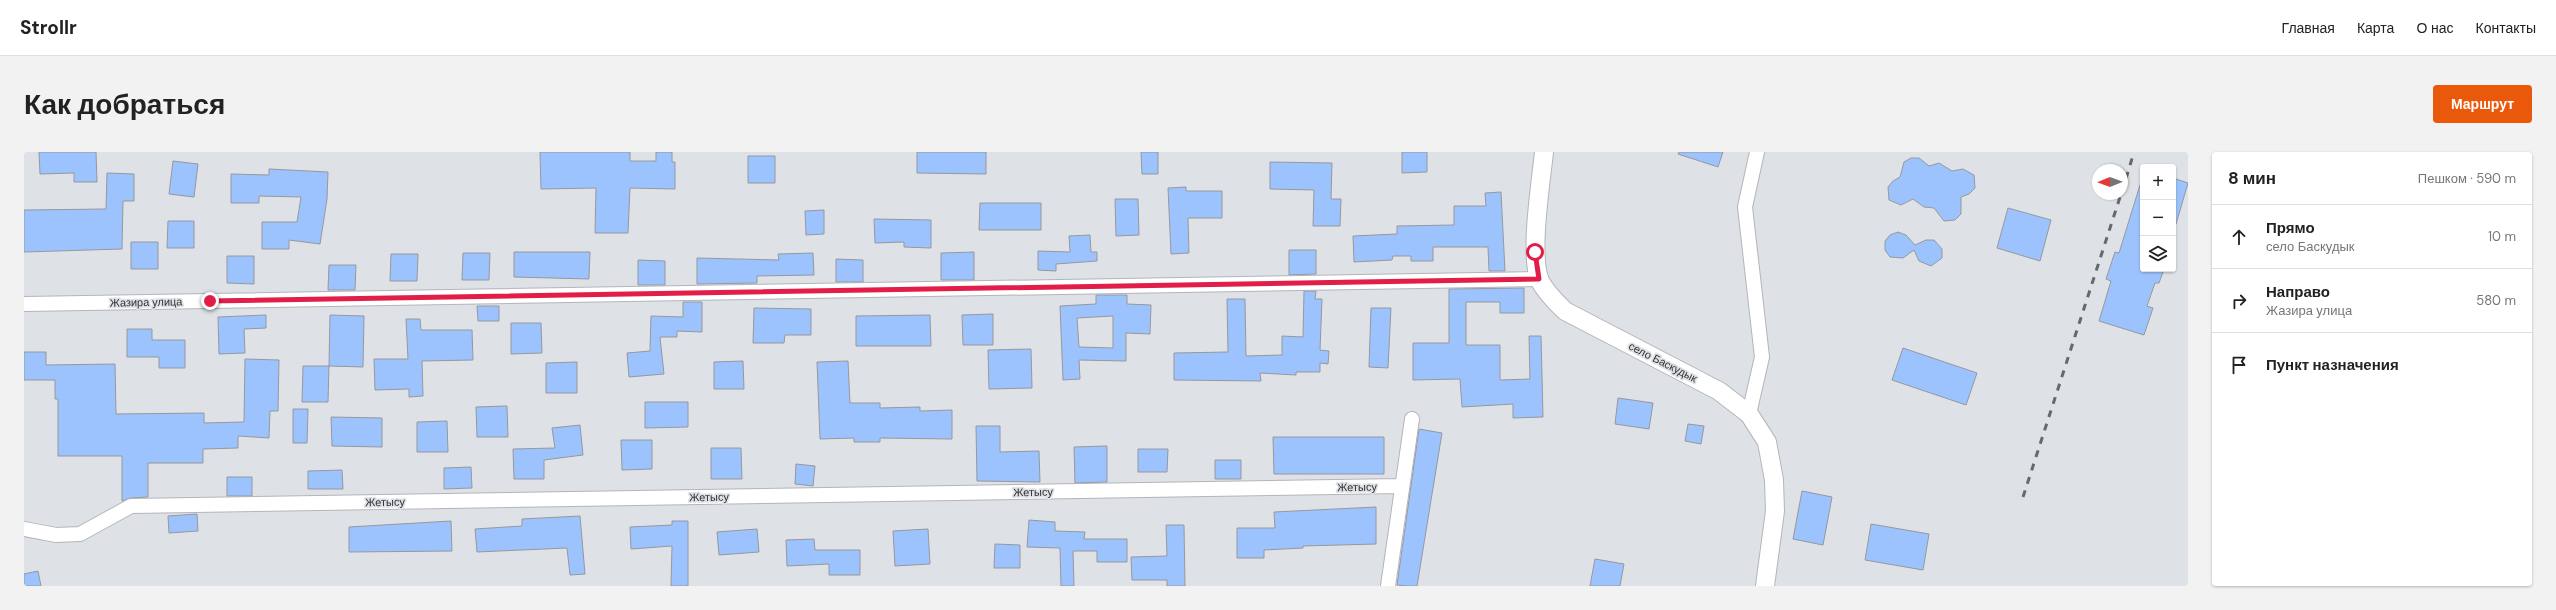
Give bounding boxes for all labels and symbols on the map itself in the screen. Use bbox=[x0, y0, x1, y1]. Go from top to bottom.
north arrow bbox=[2092, 164, 2128, 200]
route start bbox=[1526, 243, 1544, 261]
route end bbox=[201, 292, 219, 310]
street label: Жазира улица bbox=[109, 294, 183, 310]
street label: село Баскудык bbox=[1626, 339, 1700, 385]
street label: Жетысу bbox=[1337, 480, 1377, 494]
street label: Жетысу bbox=[1013, 485, 1053, 499]
street label: Жетысу bbox=[689, 490, 729, 504]
street label: Жетысу bbox=[365, 495, 405, 509]

